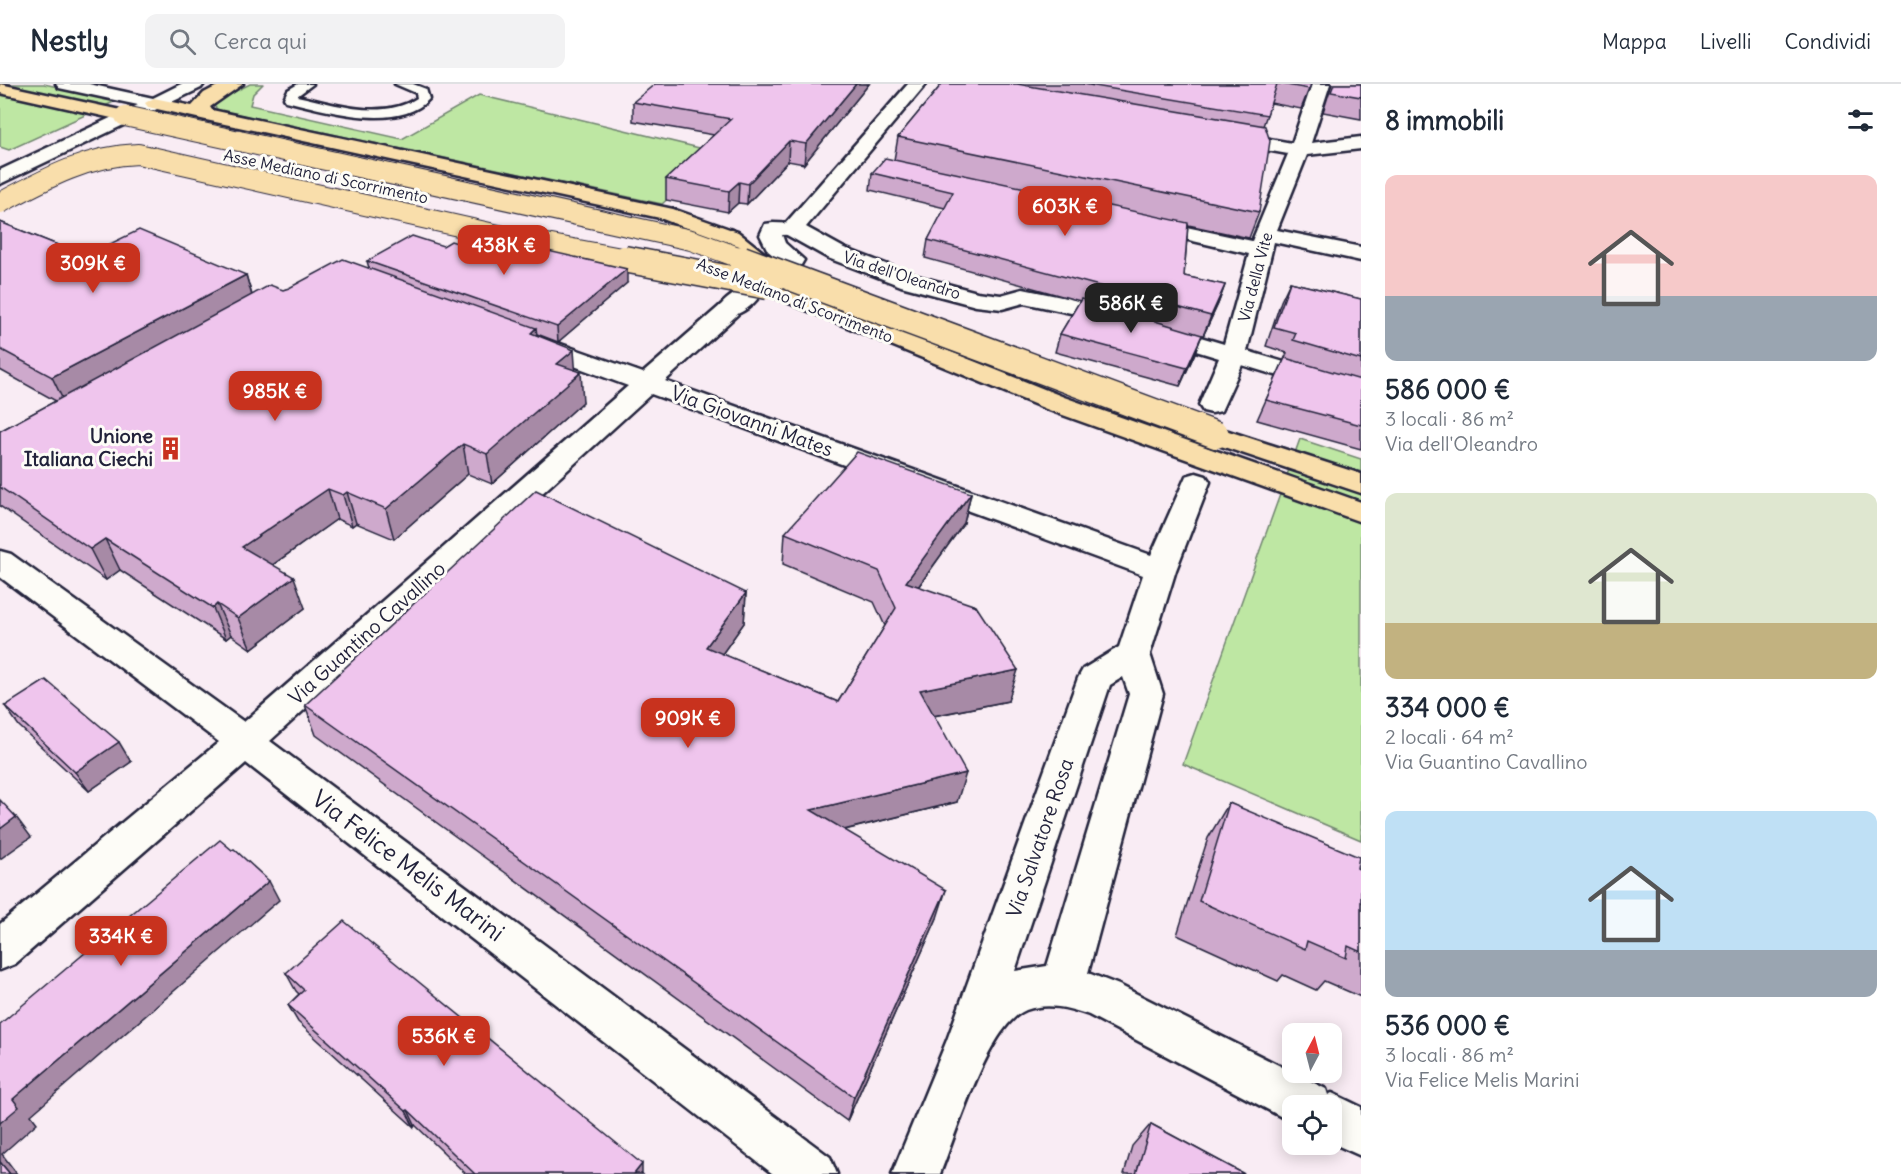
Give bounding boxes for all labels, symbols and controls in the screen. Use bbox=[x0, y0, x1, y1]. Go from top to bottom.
search box bbox=[145, 14, 565, 68]
text: Nestly bbox=[30, 23, 109, 59]
icon: search bbox=[166, 25, 199, 58]
text: Cerca qui bbox=[214, 27, 307, 55]
text: Mappa bbox=[1602, 28, 1667, 55]
text: Livelli bbox=[1700, 28, 1751, 55]
text: Condividi bbox=[1784, 28, 1871, 55]
text: 8 immobili bbox=[1385, 104, 1504, 137]
icon: filters bbox=[1844, 104, 1877, 137]
street label: Asse Mediano di Scorrimento bbox=[222, 145, 430, 207]
pin: 603K € bbox=[1016, 186, 1114, 237]
text: 603K € bbox=[1032, 193, 1098, 218]
icon: home bbox=[1577, 214, 1685, 322]
pin: 438K € bbox=[455, 225, 553, 276]
street label: Via della Vite bbox=[1233, 230, 1277, 324]
text: 438K € bbox=[472, 232, 536, 257]
pin: 309K € bbox=[44, 243, 142, 294]
street label: Via dell'Oleandro bbox=[841, 247, 963, 303]
text: 309K € bbox=[60, 250, 126, 275]
street label: Asse Mediano di Scorrimento bbox=[694, 253, 896, 347]
pin: 586K € bbox=[1082, 283, 1180, 334]
text: 586K € bbox=[1099, 290, 1163, 315]
pin: 985K € bbox=[226, 371, 324, 422]
text: 586 000 € bbox=[1385, 373, 1510, 406]
text: 985K € bbox=[243, 378, 307, 403]
street label: Via Giovanni Mates bbox=[668, 380, 837, 461]
text: 3 locali · 86 m² bbox=[1385, 406, 1514, 431]
place label: Unione Italiana Ciechi bbox=[24, 423, 153, 471]
text: Via dell'Oleandro bbox=[1385, 431, 1538, 456]
building icon: Unione Italiana Ciechi bbox=[158, 435, 184, 461]
icon: home bbox=[1577, 532, 1685, 640]
street label: Via Guantino Cavallino bbox=[283, 556, 450, 710]
text: 334 000 € bbox=[1385, 691, 1510, 724]
pin: 909K € bbox=[639, 698, 737, 749]
text: 909K € bbox=[655, 705, 721, 730]
text: 2 locali · 64 m² bbox=[1385, 724, 1514, 749]
text: Via Guantino Cavallino bbox=[1385, 749, 1588, 774]
street label: Via Salvatore Rosa bbox=[1001, 755, 1078, 921]
street label: Via Felice Melis Marini bbox=[306, 783, 511, 947]
icon: home bbox=[1577, 850, 1685, 958]
pin: 334K € bbox=[72, 916, 170, 967]
text: 334K € bbox=[89, 923, 153, 948]
text: 536 000 € bbox=[1385, 1009, 1510, 1042]
pin: 536K € bbox=[395, 1016, 493, 1067]
text: 536K € bbox=[412, 1023, 476, 1048]
north arrow bbox=[1282, 1023, 1342, 1083]
map controls bbox=[1282, 1023, 1342, 1155]
text: 3 locali · 86 m² bbox=[1385, 1042, 1514, 1067]
text: Via Felice Melis Marini bbox=[1385, 1067, 1579, 1092]
button: locate bbox=[1282, 1095, 1342, 1155]

